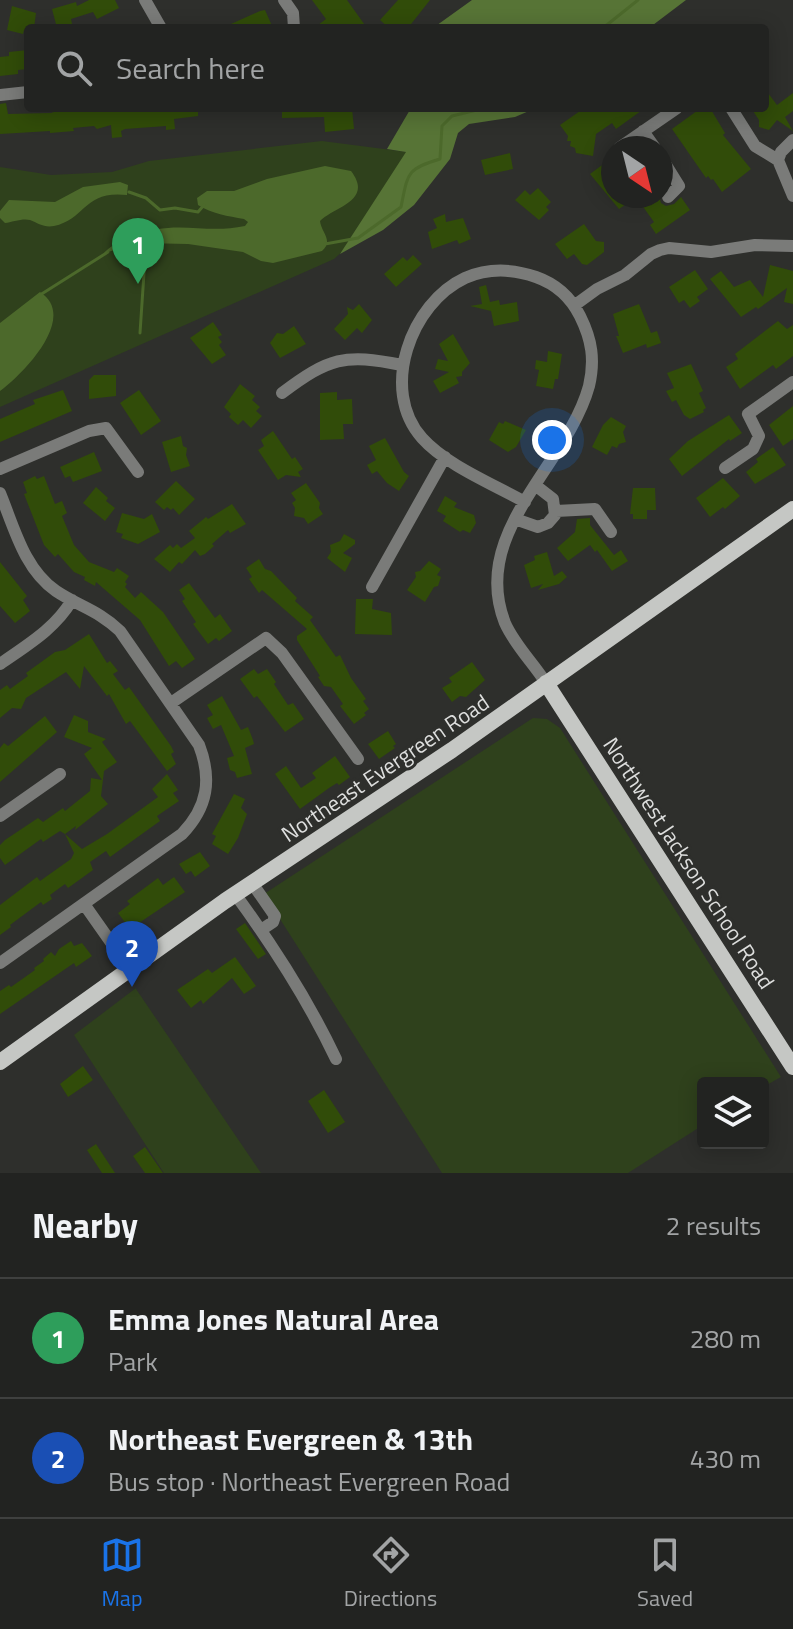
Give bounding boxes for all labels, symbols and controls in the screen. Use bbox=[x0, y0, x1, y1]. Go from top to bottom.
search box bbox=[24, 24, 769, 112]
text: Search here bbox=[116, 45, 265, 91]
icon: search bbox=[52, 46, 96, 90]
north arrow bbox=[601, 136, 673, 208]
pin: 1 bbox=[112, 218, 164, 284]
your location bbox=[532, 420, 572, 460]
street label: Northeast Evergreen Road bbox=[274, 686, 496, 850]
street label: Northwest Jackson School Road bbox=[595, 730, 783, 996]
pin: 2 bbox=[106, 921, 158, 987]
map controls bbox=[697, 1077, 769, 1149]
button: layers bbox=[697, 1077, 769, 1149]
text: Nearby bbox=[32, 1199, 138, 1251]
text: 2 results bbox=[666, 1206, 761, 1245]
text: Emma Jones Natural Area bbox=[108, 1296, 439, 1342]
text: 1 bbox=[51, 1319, 65, 1358]
text: 280 m bbox=[690, 1319, 761, 1358]
text: Park bbox=[108, 1342, 158, 1381]
text: Northeast Evergreen & 13th bbox=[108, 1416, 473, 1462]
text: 2 bbox=[51, 1439, 65, 1478]
text: 430 m bbox=[690, 1439, 761, 1478]
text: Bus stop · Northeast Evergreen Road bbox=[108, 1462, 510, 1501]
tab: Map bbox=[100, 1533, 144, 1615]
tab: Directions bbox=[344, 1533, 437, 1615]
tab: Saved bbox=[637, 1533, 693, 1615]

